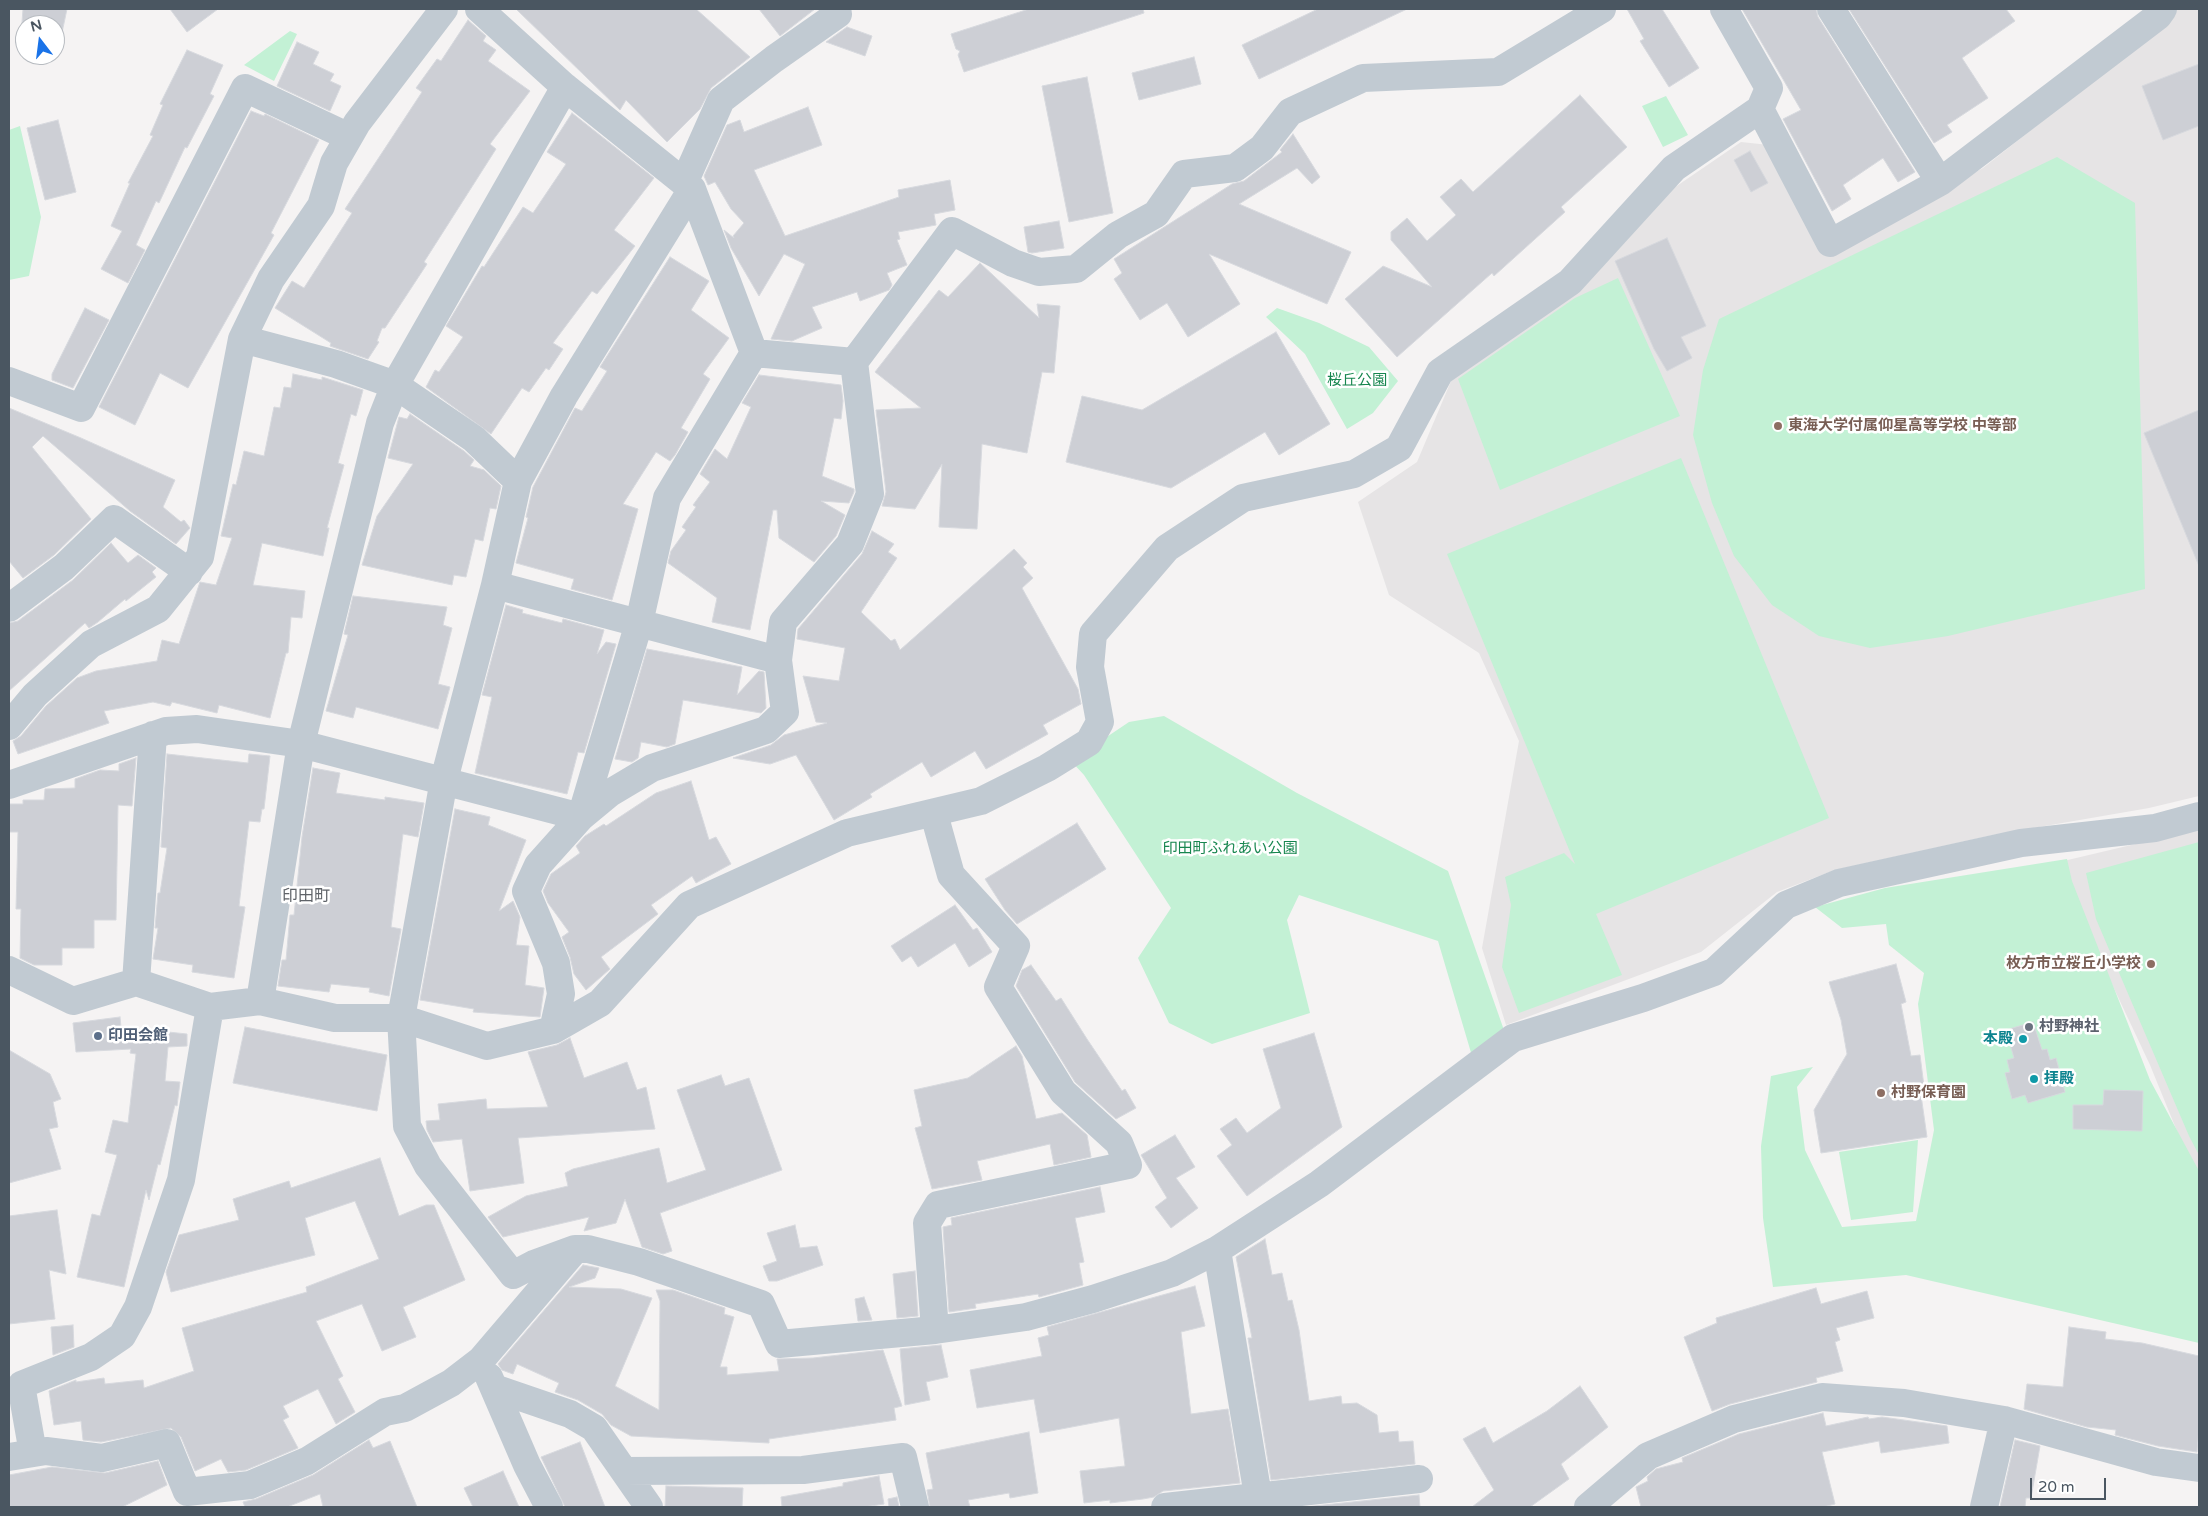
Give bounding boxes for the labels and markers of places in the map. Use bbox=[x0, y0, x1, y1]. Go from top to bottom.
place label: 東海大学付属仰星高等学校 中等部 bbox=[1788, 417, 2017, 435]
marker: 東海大学付属仰星高等学校 中等部 bbox=[1772, 420, 1784, 432]
place label: 枚方市立桜丘小学校 bbox=[2006, 955, 2141, 973]
marker: 枚方市立桜丘小学校 bbox=[2145, 958, 2157, 970]
place label: 村野神社 bbox=[2039, 1018, 2099, 1036]
marker: 村野神社 bbox=[2023, 1021, 2035, 1033]
place label: 印田会館 bbox=[108, 1027, 168, 1045]
marker: 印田会館 bbox=[92, 1030, 104, 1042]
place label: 本殿 bbox=[1983, 1030, 2013, 1048]
marker: 本殿 bbox=[2017, 1033, 2029, 1045]
place label: 拝殿 bbox=[2044, 1070, 2074, 1088]
marker: 拝殿 bbox=[2028, 1073, 2040, 1085]
place label: 村野保育園 bbox=[1891, 1084, 1966, 1102]
marker: 村野保育園 bbox=[1875, 1087, 1887, 1099]

